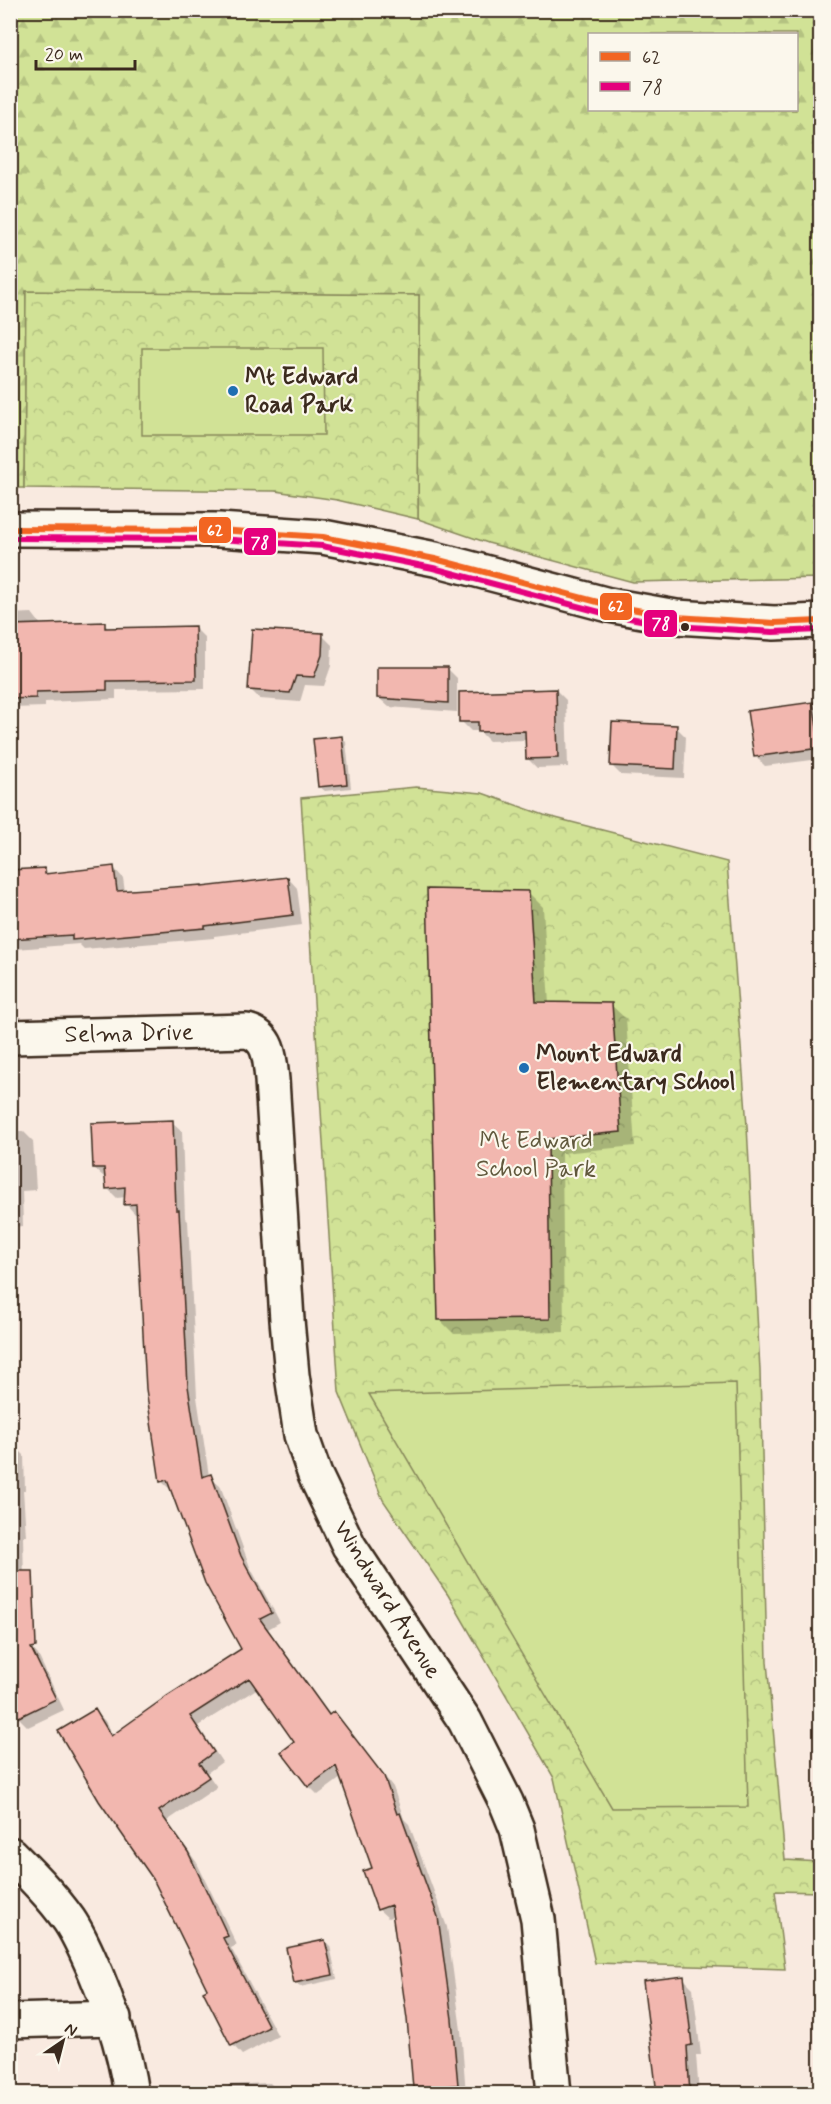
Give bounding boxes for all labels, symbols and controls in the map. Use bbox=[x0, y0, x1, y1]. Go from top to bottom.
scale bar bbox=[36, 33, 135, 71]
legend bbox=[588, 33, 798, 111]
text: 20 m bbox=[45, 43, 83, 67]
text: 62 bbox=[642, 46, 661, 70]
text: 78 bbox=[642, 76, 663, 100]
place label: Mt Edward Road Park bbox=[245, 362, 358, 421]
marker: Mt Edward Road Park bbox=[226, 384, 240, 398]
line badge: 62 bbox=[198, 516, 232, 544]
text: 62 bbox=[207, 521, 223, 542]
line badge: 78 bbox=[243, 527, 277, 556]
text: 78 bbox=[251, 533, 269, 554]
line badge: 62 bbox=[599, 592, 633, 621]
text: 62 bbox=[608, 597, 624, 618]
line badge: 78 bbox=[643, 609, 678, 638]
text: 78 bbox=[652, 614, 670, 635]
unlabelled marker bbox=[679, 621, 691, 633]
street label: Selma Drive bbox=[64, 1017, 194, 1051]
place label: Mount Edward Elementary School bbox=[536, 1039, 736, 1098]
marker: Mount Edward Elementary School bbox=[517, 1061, 531, 1075]
park label: Mt Edward School Park bbox=[476, 1126, 596, 1185]
street label: Windward Avenue bbox=[326, 1515, 448, 1685]
north arrow bbox=[33, 2011, 93, 2071]
text: N bbox=[60, 2018, 81, 2042]

